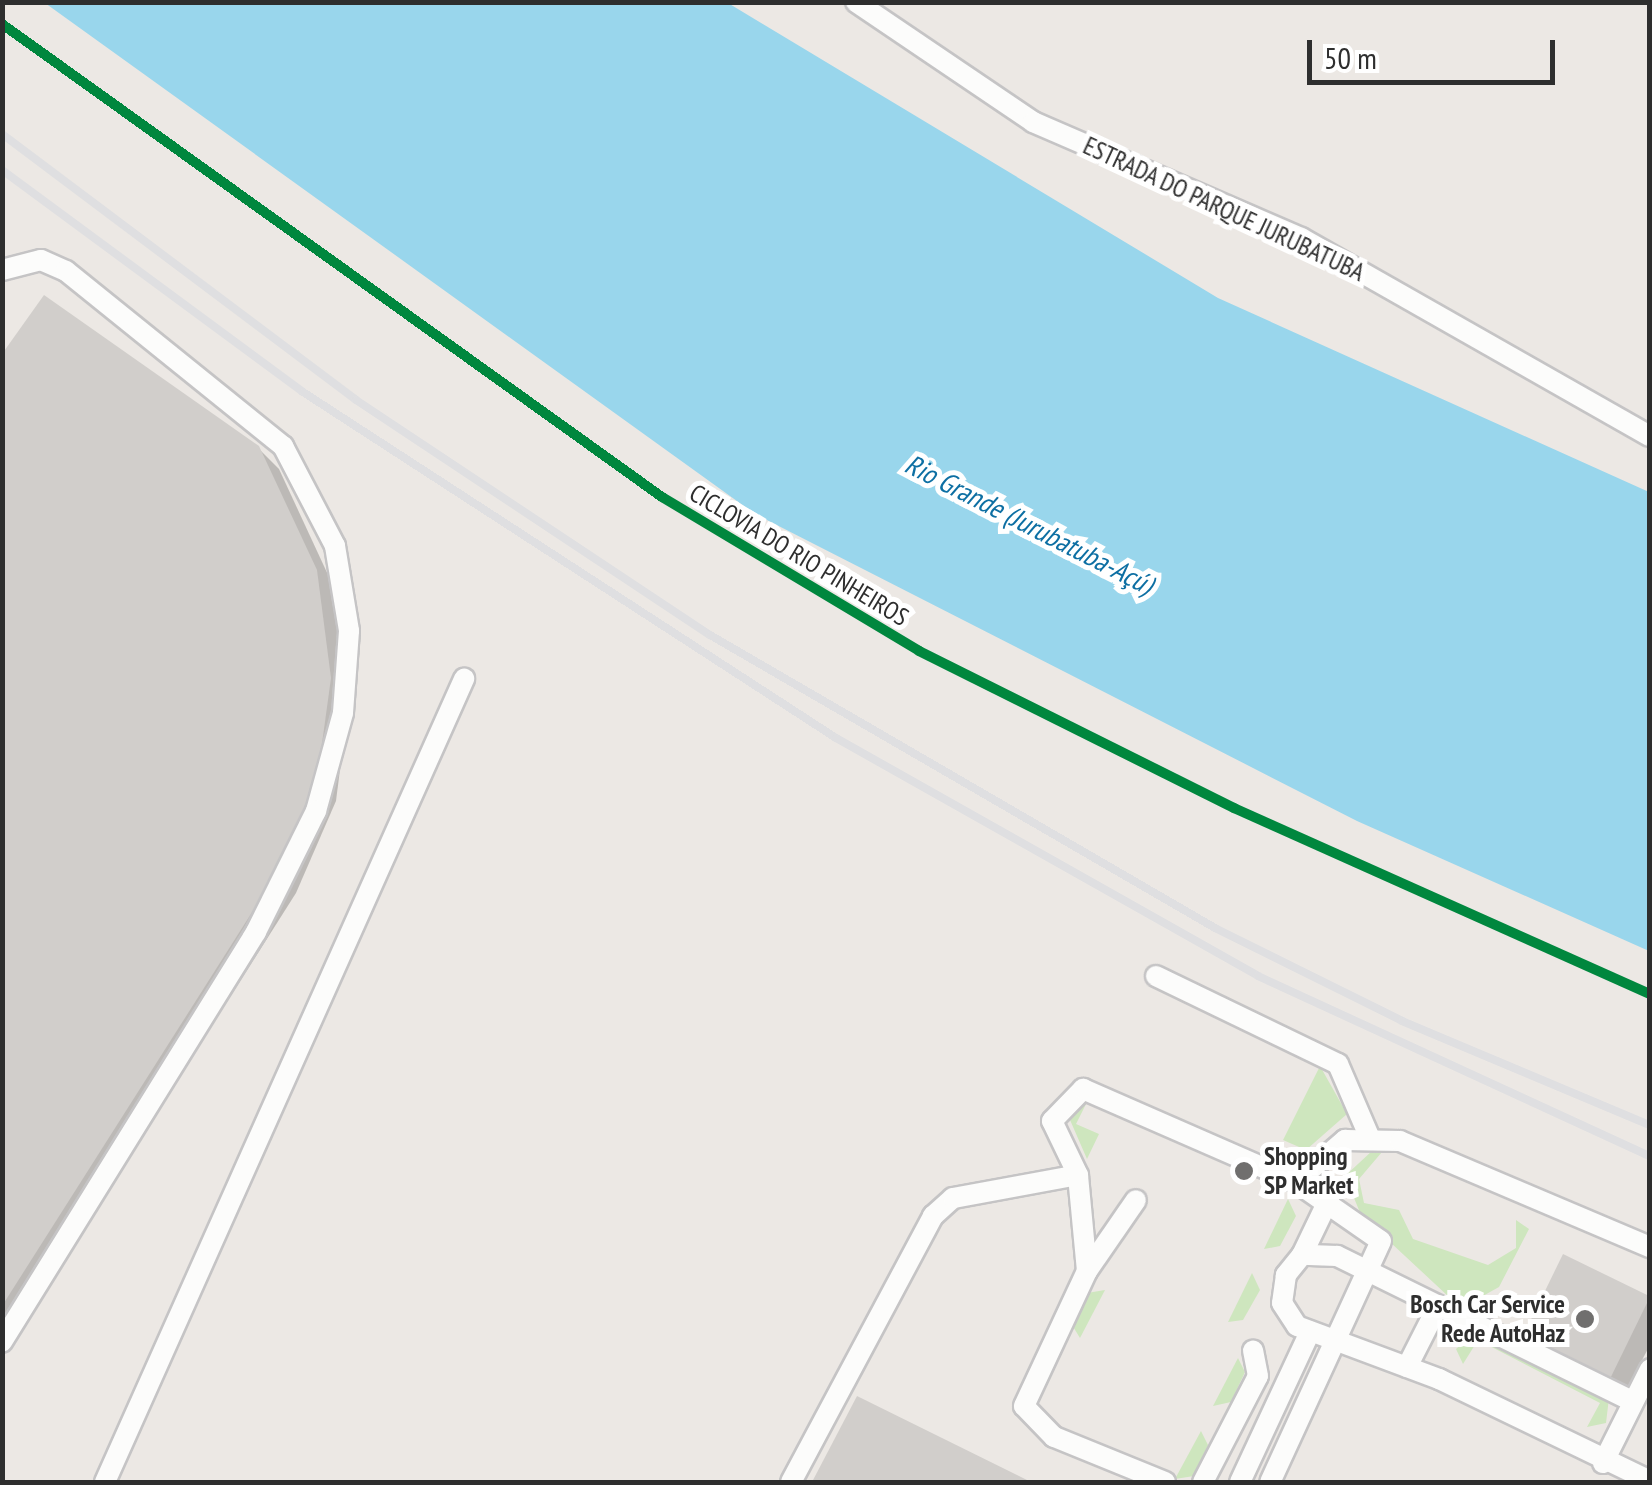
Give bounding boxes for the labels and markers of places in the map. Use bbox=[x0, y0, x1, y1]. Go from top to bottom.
place label: Shopping SP Market bbox=[1264, 1142, 1354, 1201]
marker: Shopping SP Market bbox=[1233, 1160, 1255, 1182]
place label: Bosch Car Service Rede AutoHaz bbox=[1410, 1290, 1565, 1349]
marker: Bosch Car Service Rede AutoHaz bbox=[1574, 1308, 1596, 1330]

